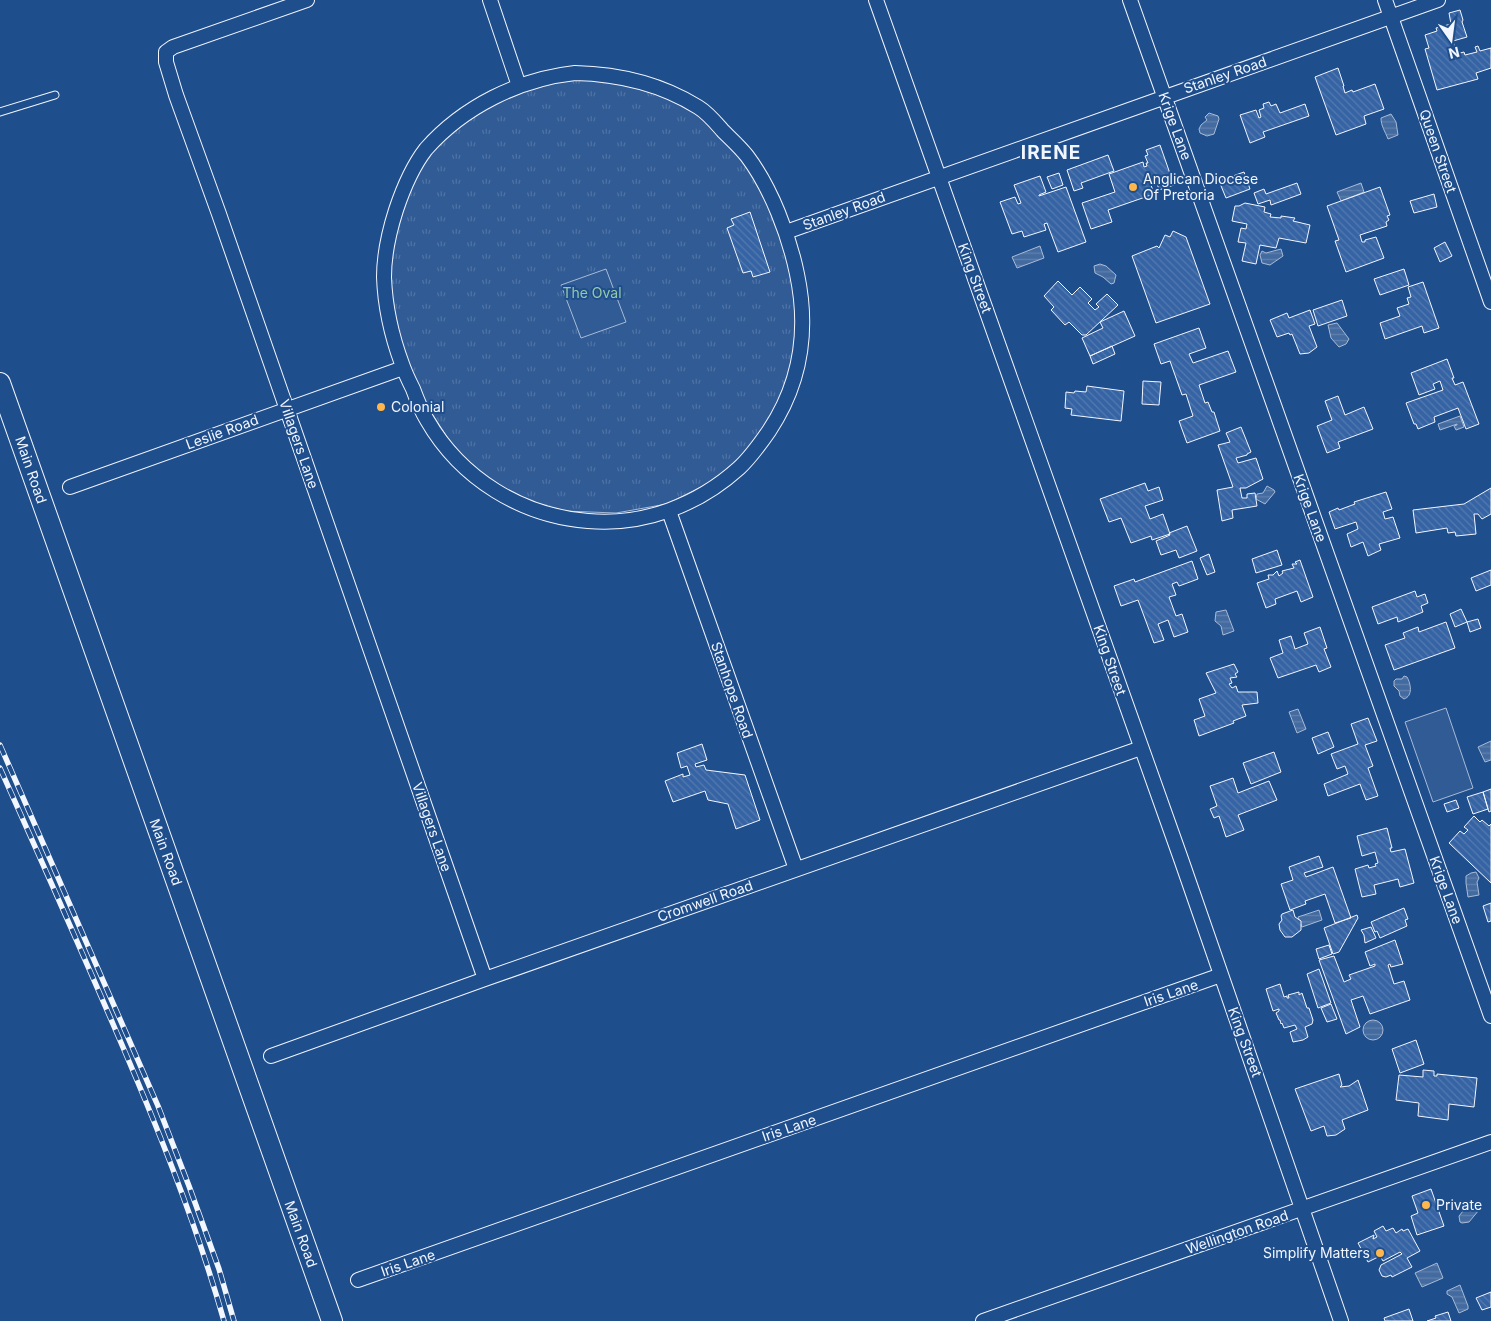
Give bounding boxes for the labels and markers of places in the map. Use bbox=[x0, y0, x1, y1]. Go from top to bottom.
place label: Anglican Diocese Of Pretoria bbox=[1143, 170, 1258, 203]
marker: Anglican Diocese Of Pretoria bbox=[1127, 181, 1139, 193]
place label: Colonial bbox=[391, 398, 444, 415]
marker: Colonial bbox=[375, 401, 387, 413]
place label: Private bbox=[1436, 1196, 1482, 1213]
marker: Private bbox=[1420, 1199, 1432, 1211]
place label: Simplify Matters bbox=[1263, 1244, 1370, 1261]
marker: Simplify Matters bbox=[1374, 1247, 1386, 1259]

